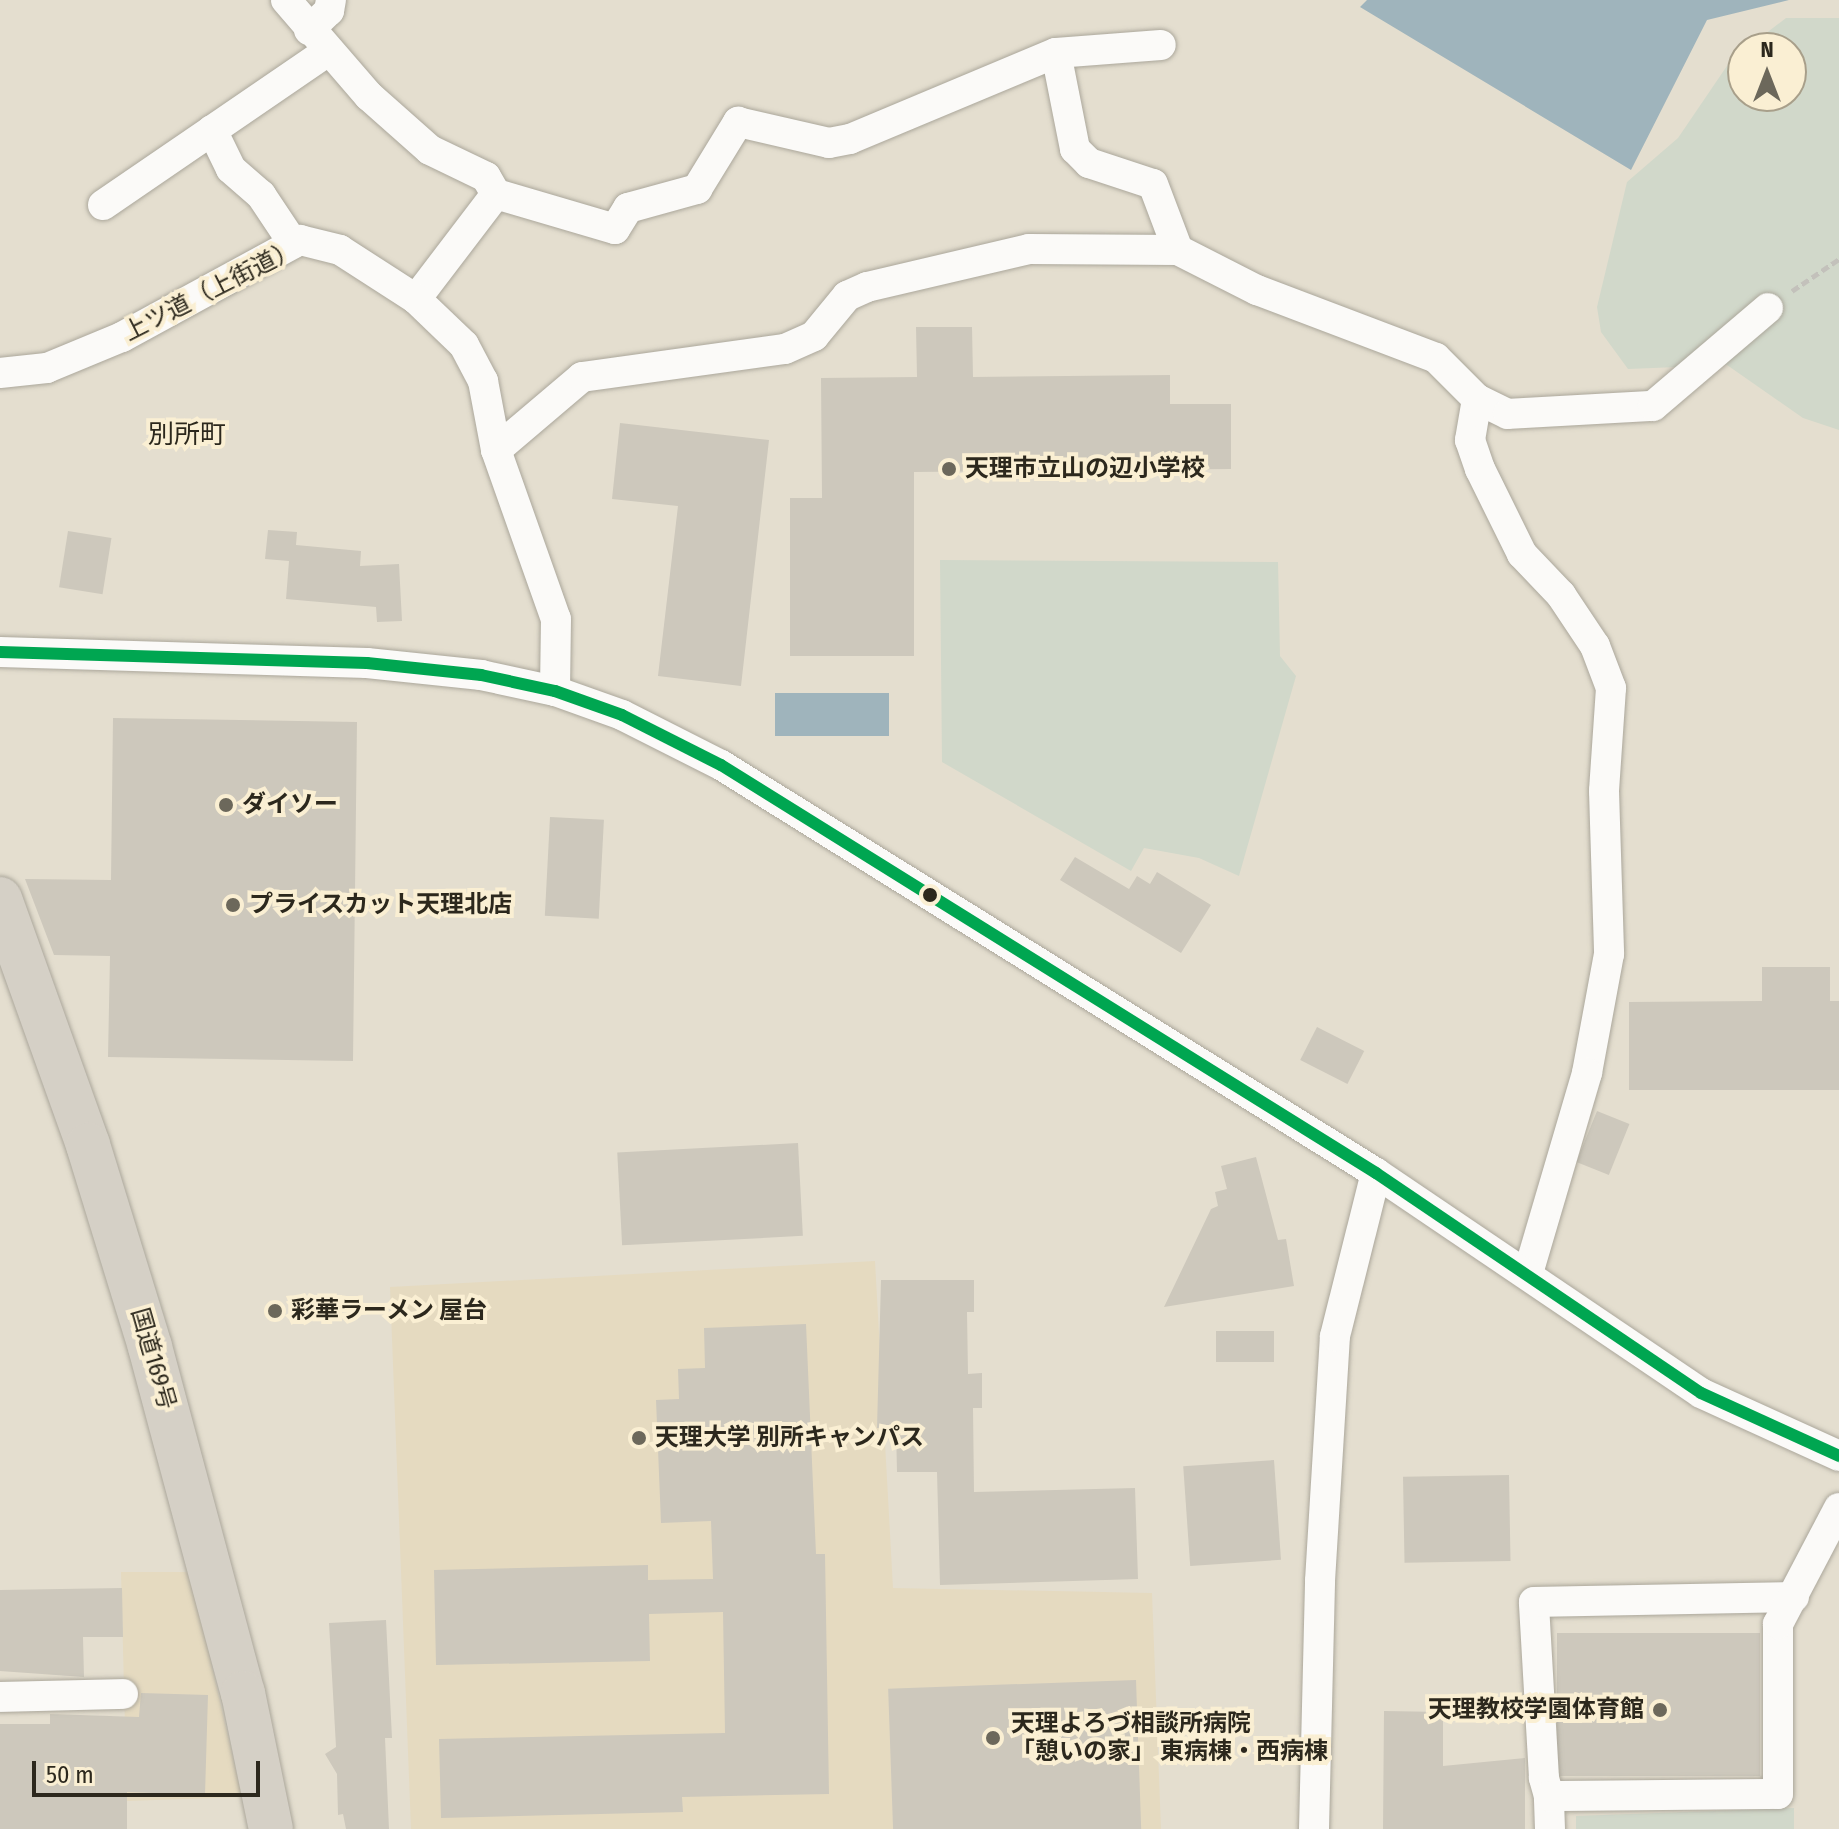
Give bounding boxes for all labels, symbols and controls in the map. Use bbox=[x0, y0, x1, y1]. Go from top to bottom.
north arrow bbox=[1727, 32, 1807, 112]
text: N bbox=[1760, 36, 1774, 63]
street label: 上ツ道（上街道） bbox=[119, 235, 303, 347]
district label: 別所町 bbox=[148, 419, 226, 451]
place label: 天理市立山の辺小学校 bbox=[965, 455, 1205, 483]
marker: 天理市立山の辺小学校 bbox=[940, 460, 958, 478]
place label: ダイソー bbox=[242, 791, 338, 819]
marker: ダイソー bbox=[217, 796, 235, 814]
unlabelled marker bbox=[922, 887, 938, 903]
place label: プライスカット天理北店 bbox=[249, 891, 513, 919]
marker: プライスカット天理北店 bbox=[224, 896, 242, 914]
place label: 彩華ラーメン 屋台 bbox=[291, 1297, 488, 1325]
marker: 彩華ラーメン 屋台 bbox=[266, 1302, 284, 1320]
street label: 国道169号 bbox=[125, 1305, 181, 1413]
place label: 天理大学 別所キャンパス bbox=[655, 1424, 924, 1452]
marker: 天理大学 別所キャンパス bbox=[630, 1429, 648, 1447]
place label: 天理教校学園体育館 bbox=[1428, 1696, 1644, 1724]
marker: 天理教校学園体育館 bbox=[1651, 1701, 1669, 1719]
place label: 天理よろづ相談所病院 「憩いの家」 東病棟・西病棟 bbox=[1011, 1710, 1328, 1766]
marker: 天理よろづ相談所病院 「憩いの家」 東病棟・西病棟 bbox=[982, 1727, 1004, 1749]
scale bar bbox=[36, 1745, 264, 1795]
text: 50 m bbox=[46, 1761, 94, 1789]

